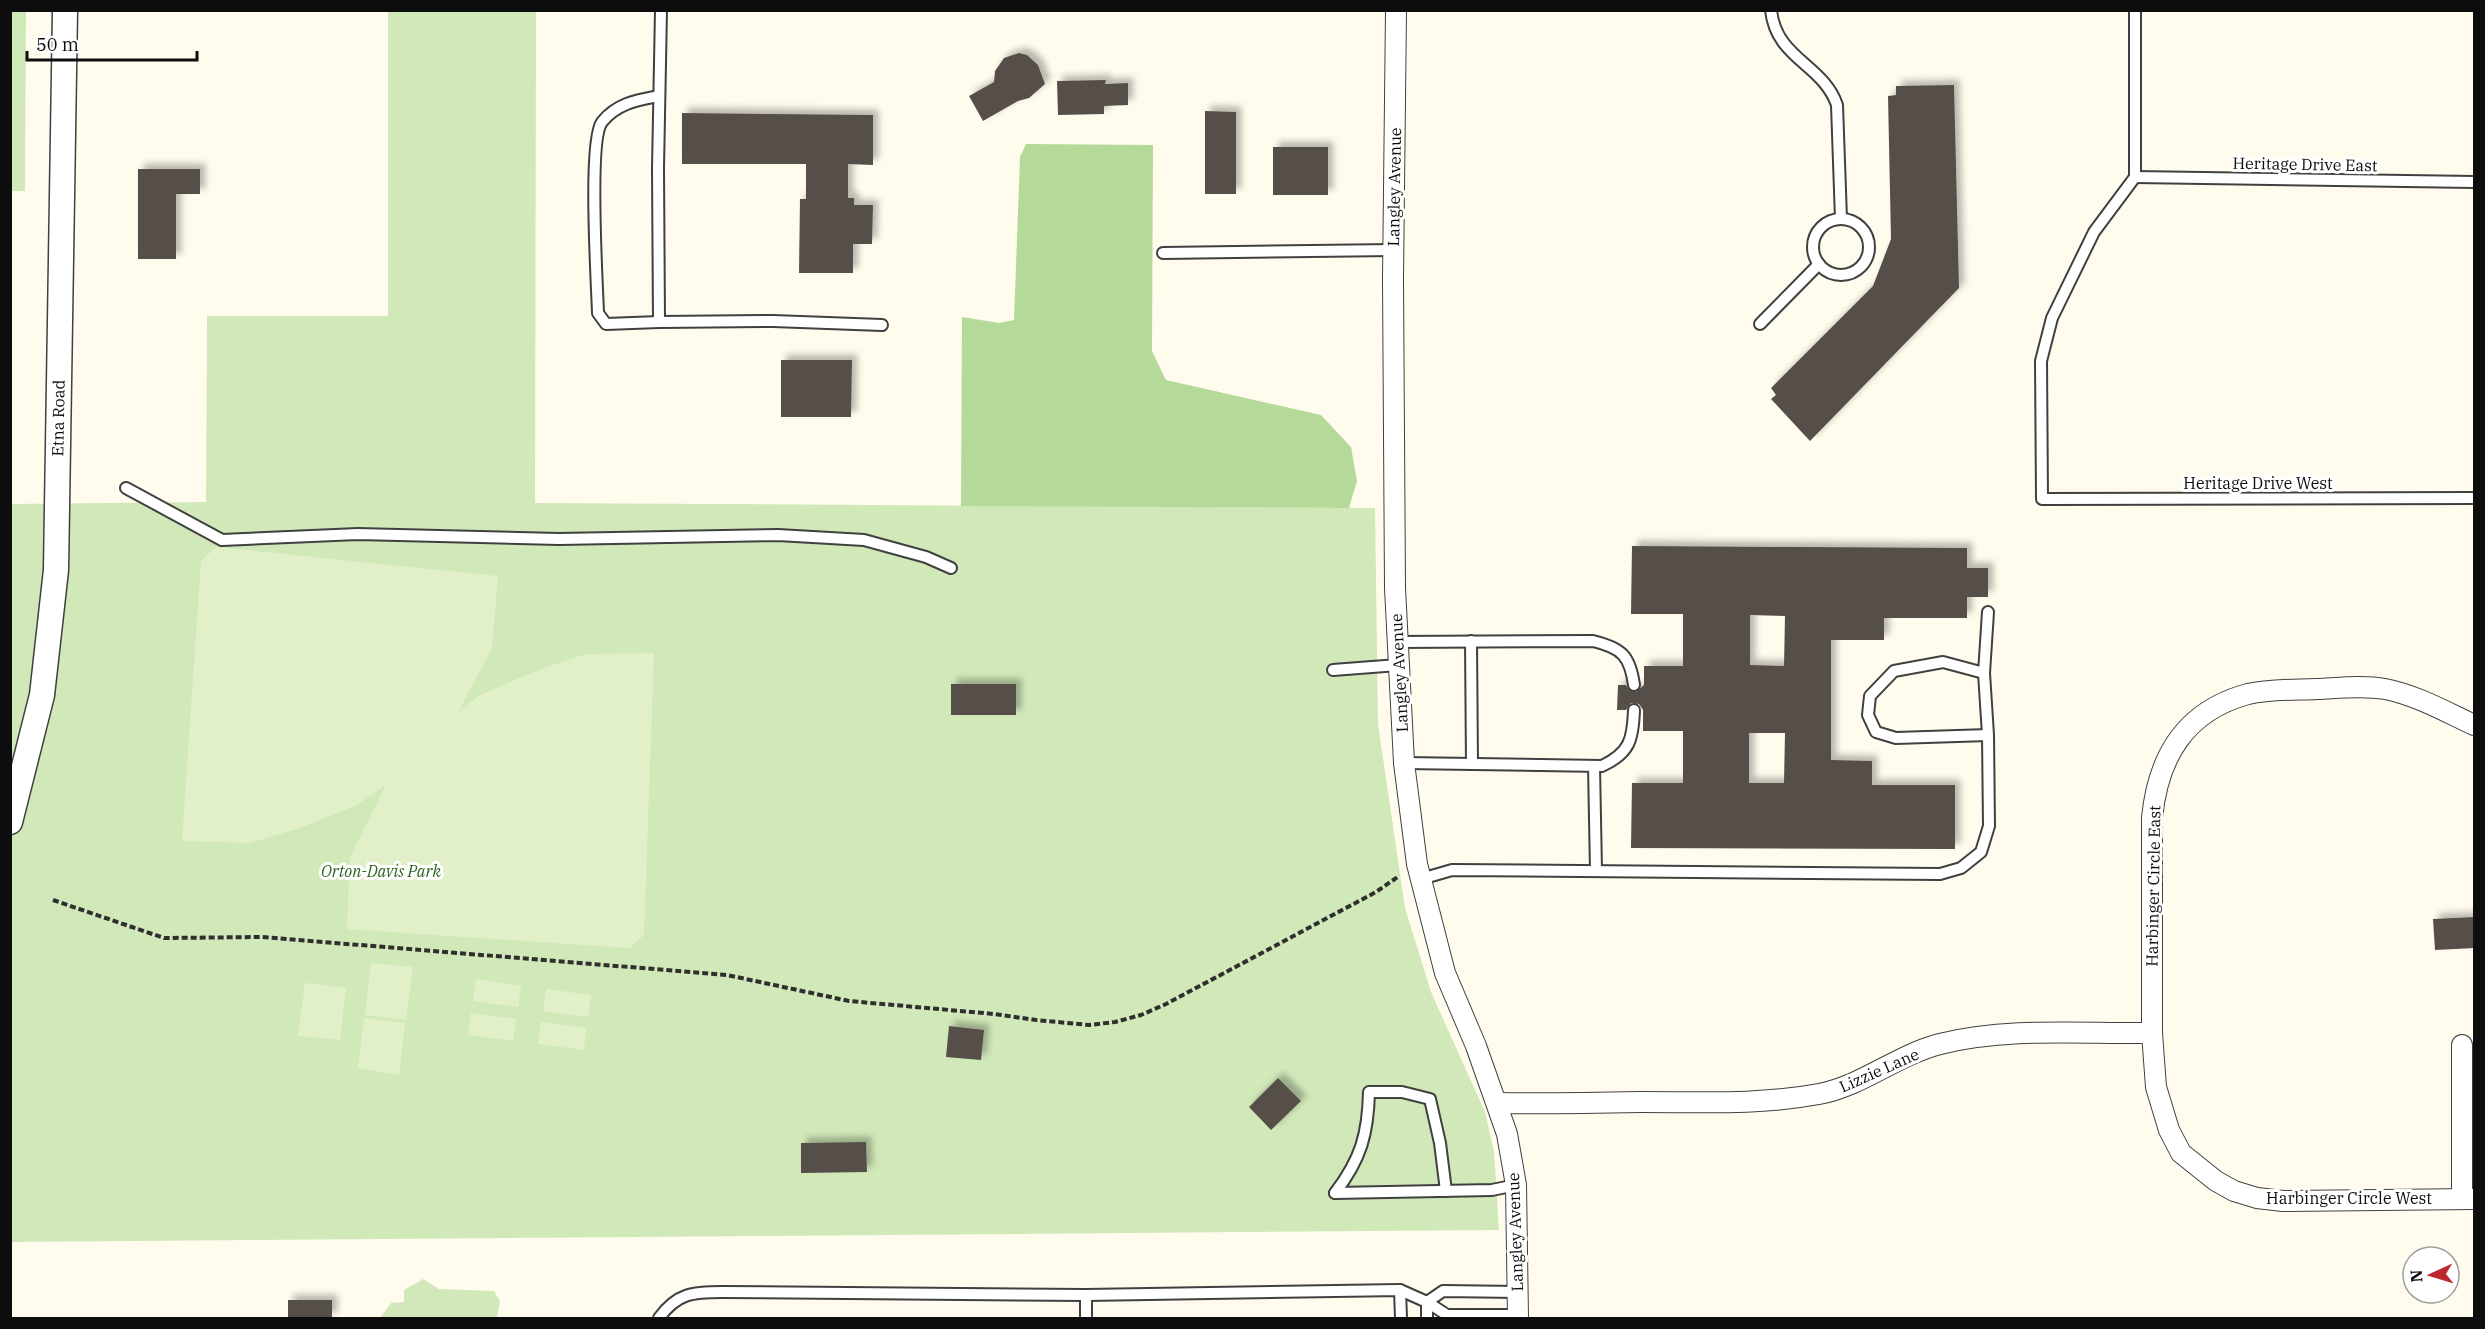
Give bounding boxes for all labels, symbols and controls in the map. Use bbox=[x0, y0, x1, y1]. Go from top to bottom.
scale bar bbox=[27, 24, 196, 62]
text: 50 m bbox=[36, 33, 79, 56]
street label: Langley Avenue bbox=[1383, 127, 1405, 247]
street label: Heritage Drive East bbox=[2232, 153, 2378, 175]
street label: Etna Road bbox=[47, 379, 69, 457]
street label: Heritage Drive West bbox=[2183, 473, 2333, 493]
street label: Langley Avenue bbox=[1386, 613, 1412, 733]
street label: Harbinger Circle East bbox=[2142, 805, 2164, 967]
park label: Orton-Davis Park bbox=[321, 861, 441, 881]
street label: Lizzie Lane bbox=[1836, 1044, 1922, 1096]
street label: Langley Avenue bbox=[1503, 1172, 1527, 1292]
street label: Harbinger Circle West bbox=[2266, 1188, 2432, 1208]
north arrow bbox=[2401, 1245, 2461, 1305]
text: N bbox=[2406, 1269, 2426, 1283]

